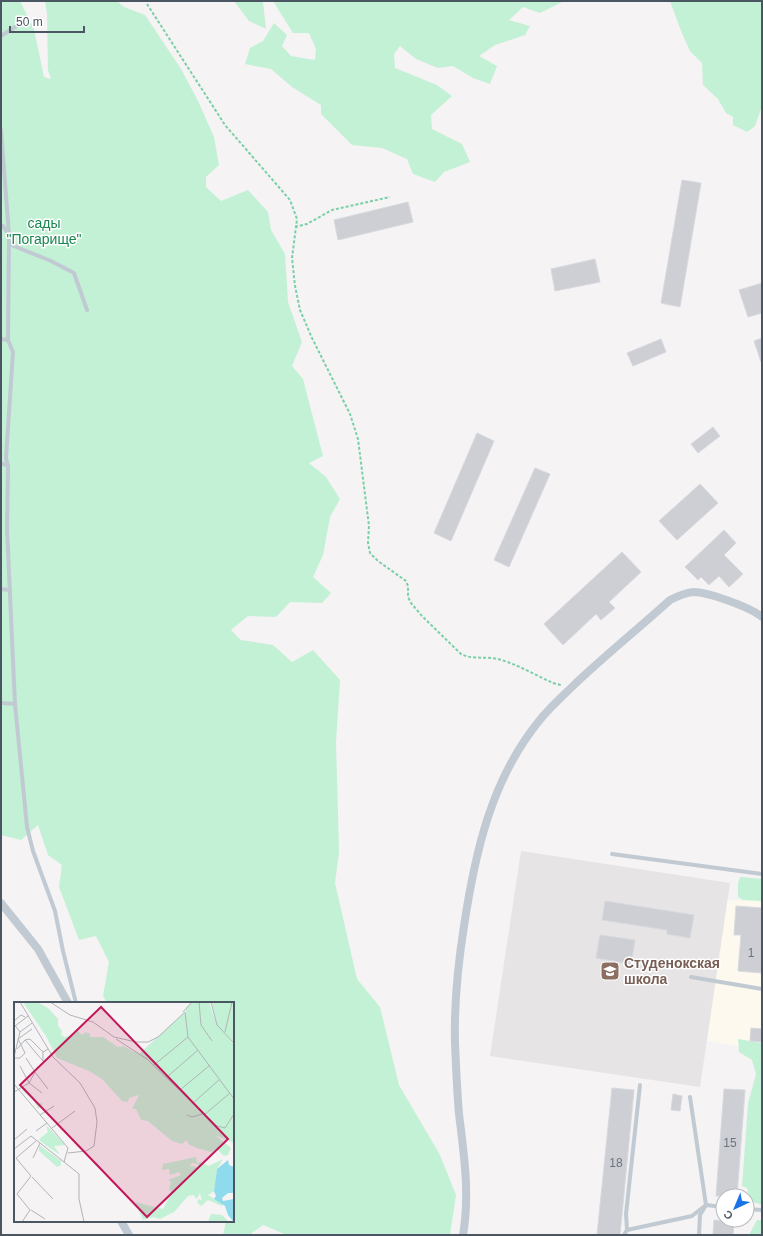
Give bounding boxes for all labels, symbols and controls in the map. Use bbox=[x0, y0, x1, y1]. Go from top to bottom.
scale bar bbox=[10, 8, 84, 34]
text: 50 m bbox=[16, 15, 43, 29]
park label: сады "Погарище" bbox=[6, 215, 82, 247]
house number: 1 bbox=[748, 946, 755, 960]
place label: Студенокская школа bbox=[624, 955, 720, 987]
school or university icon: Студенокская школа bbox=[599, 960, 621, 982]
inset map bbox=[14, 1002, 234, 1222]
house number: 15 bbox=[723, 1136, 737, 1150]
house number: 18 bbox=[609, 1156, 623, 1170]
north arrow bbox=[715, 1188, 755, 1228]
text: С bbox=[721, 1208, 735, 1222]

